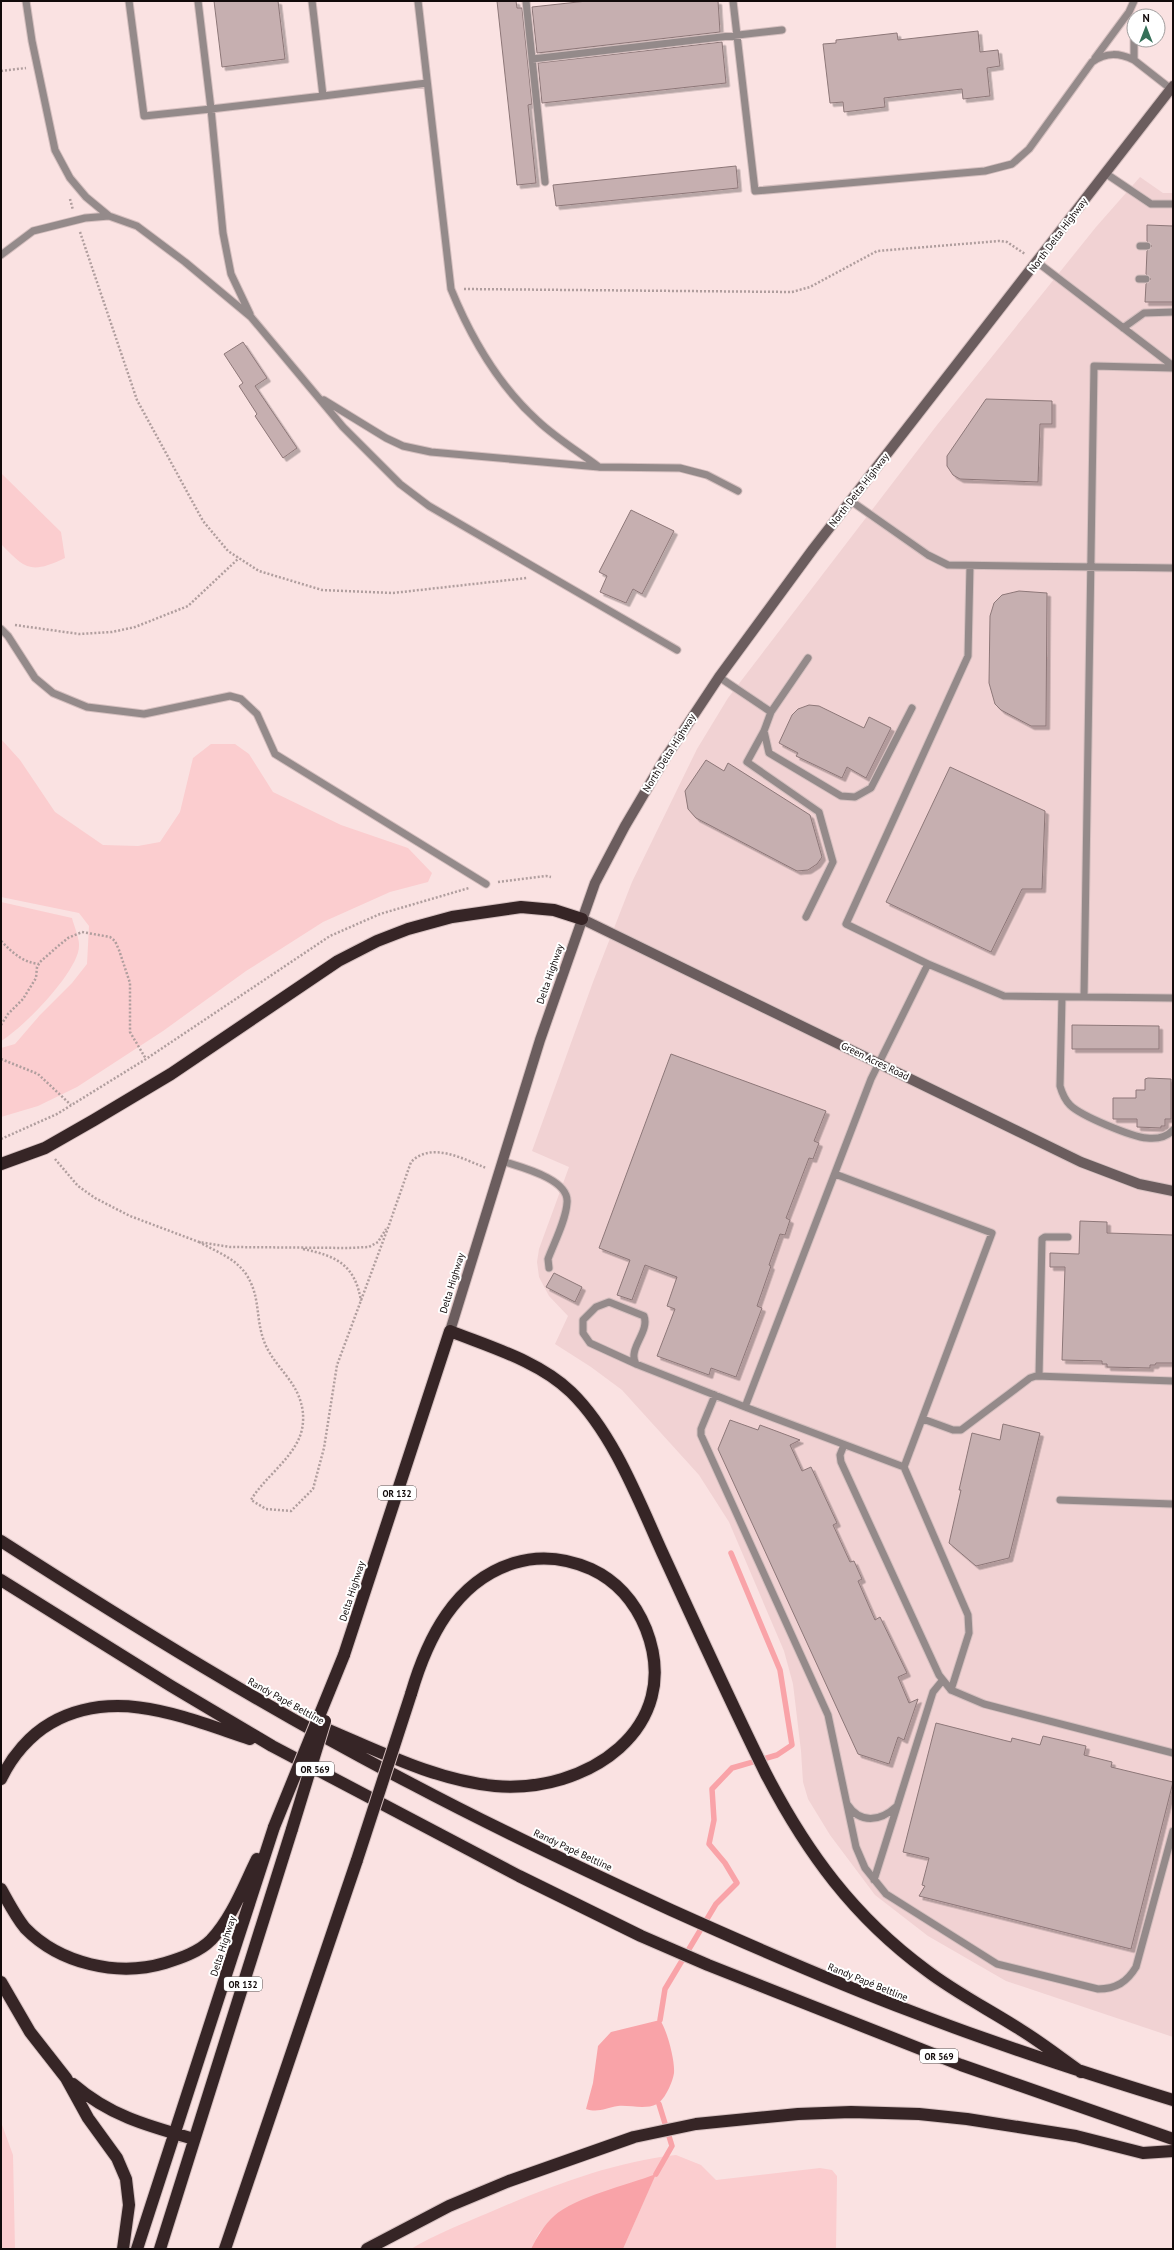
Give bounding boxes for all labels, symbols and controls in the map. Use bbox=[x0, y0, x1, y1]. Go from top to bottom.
north arrow bbox=[1126, 8, 1166, 48]
text: N bbox=[1142, 11, 1150, 25]
street label: North Delta Highway bbox=[1026, 195, 1091, 275]
street label: North Delta Highway bbox=[826, 450, 892, 529]
street label: North Delta Highway bbox=[640, 711, 699, 795]
street label: Delta Highway bbox=[534, 942, 566, 1006]
street label: Green Acres Road bbox=[839, 1039, 911, 1083]
street label: Delta Highway bbox=[437, 1251, 467, 1315]
road number: OR 132 bbox=[378, 1486, 416, 1500]
street label: Delta Highway bbox=[336, 1559, 368, 1623]
street label: Randy Papé Beltline bbox=[246, 1675, 326, 1727]
road number: OR 569 bbox=[296, 1762, 334, 1776]
street label: Randy Papé Beltline bbox=[532, 1826, 614, 1874]
street label: Delta Highway bbox=[207, 1914, 239, 1978]
street label: Randy Papé Beltline bbox=[826, 1960, 910, 2004]
road number: OR 132 bbox=[224, 1977, 262, 1991]
road number: OR 569 bbox=[920, 2049, 958, 2063]

